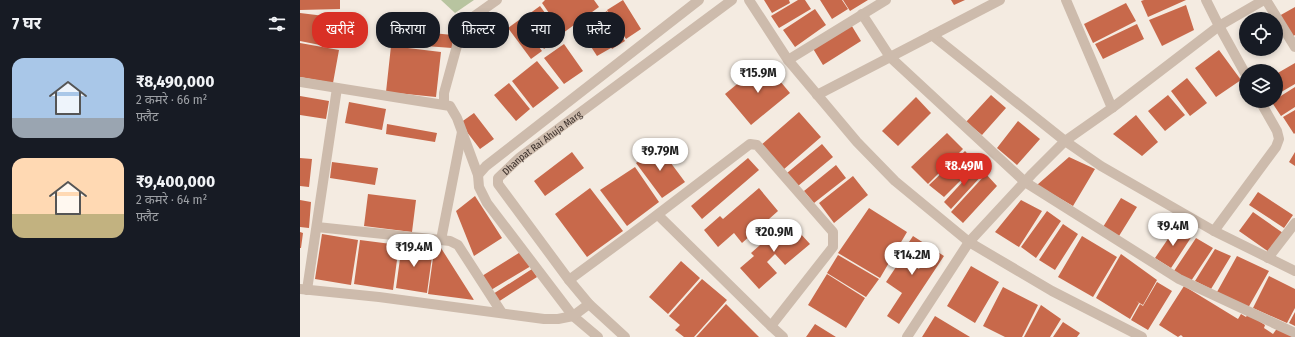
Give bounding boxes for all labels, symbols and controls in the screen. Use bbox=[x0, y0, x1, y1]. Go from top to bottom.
chip: खरीदें bbox=[312, 12, 368, 48]
chip: किराया bbox=[376, 12, 440, 48]
chip: फ़िल्टर bbox=[448, 12, 509, 48]
chip: नया bbox=[517, 12, 565, 48]
chip: फ़्लैट bbox=[573, 12, 625, 48]
map controls bbox=[1239, 12, 1283, 108]
button: locate bbox=[1239, 12, 1283, 56]
text: 7 घर bbox=[12, 13, 41, 34]
icon: filters bbox=[266, 13, 288, 35]
pin: ₹15.9M bbox=[725, 60, 791, 94]
button: layers bbox=[1239, 64, 1283, 108]
text: ₹15.9M bbox=[739, 65, 777, 80]
text: ₹8,490,000 bbox=[136, 71, 215, 92]
icon: home bbox=[44, 74, 92, 122]
text: 2 कमरे · 66 m² bbox=[136, 92, 207, 107]
street label: Dhanpat Rai Ahuja Marg bbox=[500, 108, 585, 178]
text: फ़्लैट bbox=[136, 109, 159, 124]
pin: ₹9.79M bbox=[627, 138, 693, 172]
text: ₹9.79M bbox=[641, 143, 679, 158]
pin: ₹8.49M bbox=[931, 153, 997, 187]
text: ₹8.49M bbox=[945, 158, 983, 173]
text: ₹9,400,000 bbox=[136, 171, 215, 192]
icon: home bbox=[44, 174, 92, 222]
text: 2 कमरे · 64 m² bbox=[136, 192, 207, 207]
text: फ़्लैट bbox=[136, 209, 159, 224]
pin: ₹9.4M bbox=[1145, 213, 1201, 247]
text: ₹9.4M bbox=[1157, 218, 1189, 233]
pin: ₹20.9M bbox=[741, 219, 807, 253]
text: ₹20.9M bbox=[755, 224, 793, 239]
pin: ₹19.4M bbox=[381, 234, 447, 268]
text: ₹19.4M bbox=[395, 239, 433, 254]
pin: ₹14.2M bbox=[879, 242, 945, 276]
text: ₹14.2M bbox=[894, 247, 930, 262]

